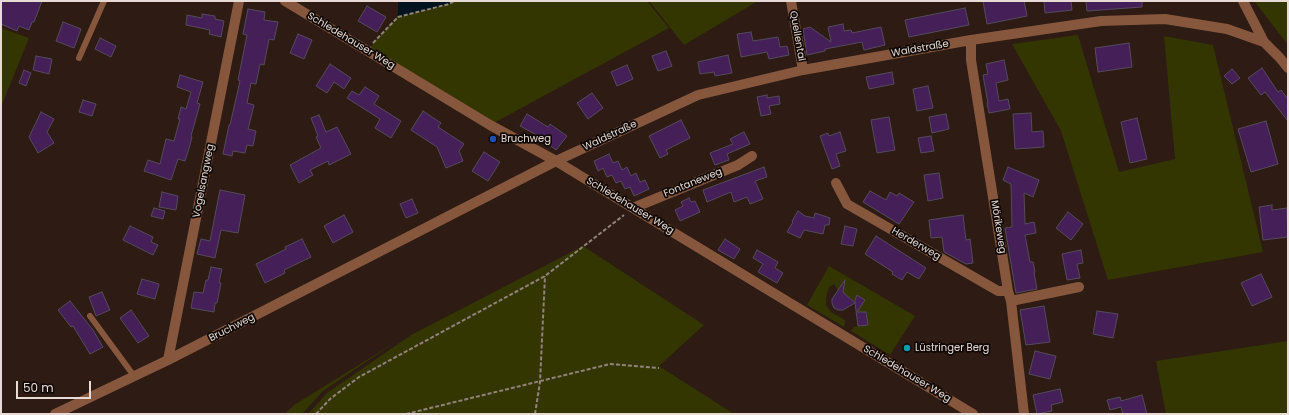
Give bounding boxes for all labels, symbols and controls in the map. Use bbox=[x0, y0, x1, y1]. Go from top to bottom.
street label: Schledehauser Weg bbox=[305, 10, 397, 72]
street label: Quellental bbox=[787, 10, 807, 62]
street label: Waldstraße bbox=[890, 38, 950, 60]
street label: Waldstraße bbox=[581, 118, 639, 154]
place label: Bruchweg bbox=[501, 133, 551, 145]
marker: Bruchweg bbox=[488, 134, 498, 144]
street label: Vogelsangweg bbox=[191, 143, 217, 219]
street label: Fontaneweg bbox=[662, 166, 724, 200]
street label: Schledehauser Weg bbox=[584, 175, 676, 237]
street label: Mörikeweg bbox=[988, 200, 1008, 254]
street label: Herderweg bbox=[889, 225, 943, 263]
street label: Bruchweg bbox=[207, 311, 257, 345]
place label: Lüstringer Berg bbox=[915, 342, 989, 354]
street label: Schledehauser Weg bbox=[861, 343, 953, 405]
marker: Lüstringer Berg bbox=[902, 343, 912, 353]
scale bar bbox=[18, 373, 93, 399]
text: 50 m bbox=[23, 379, 54, 396]

